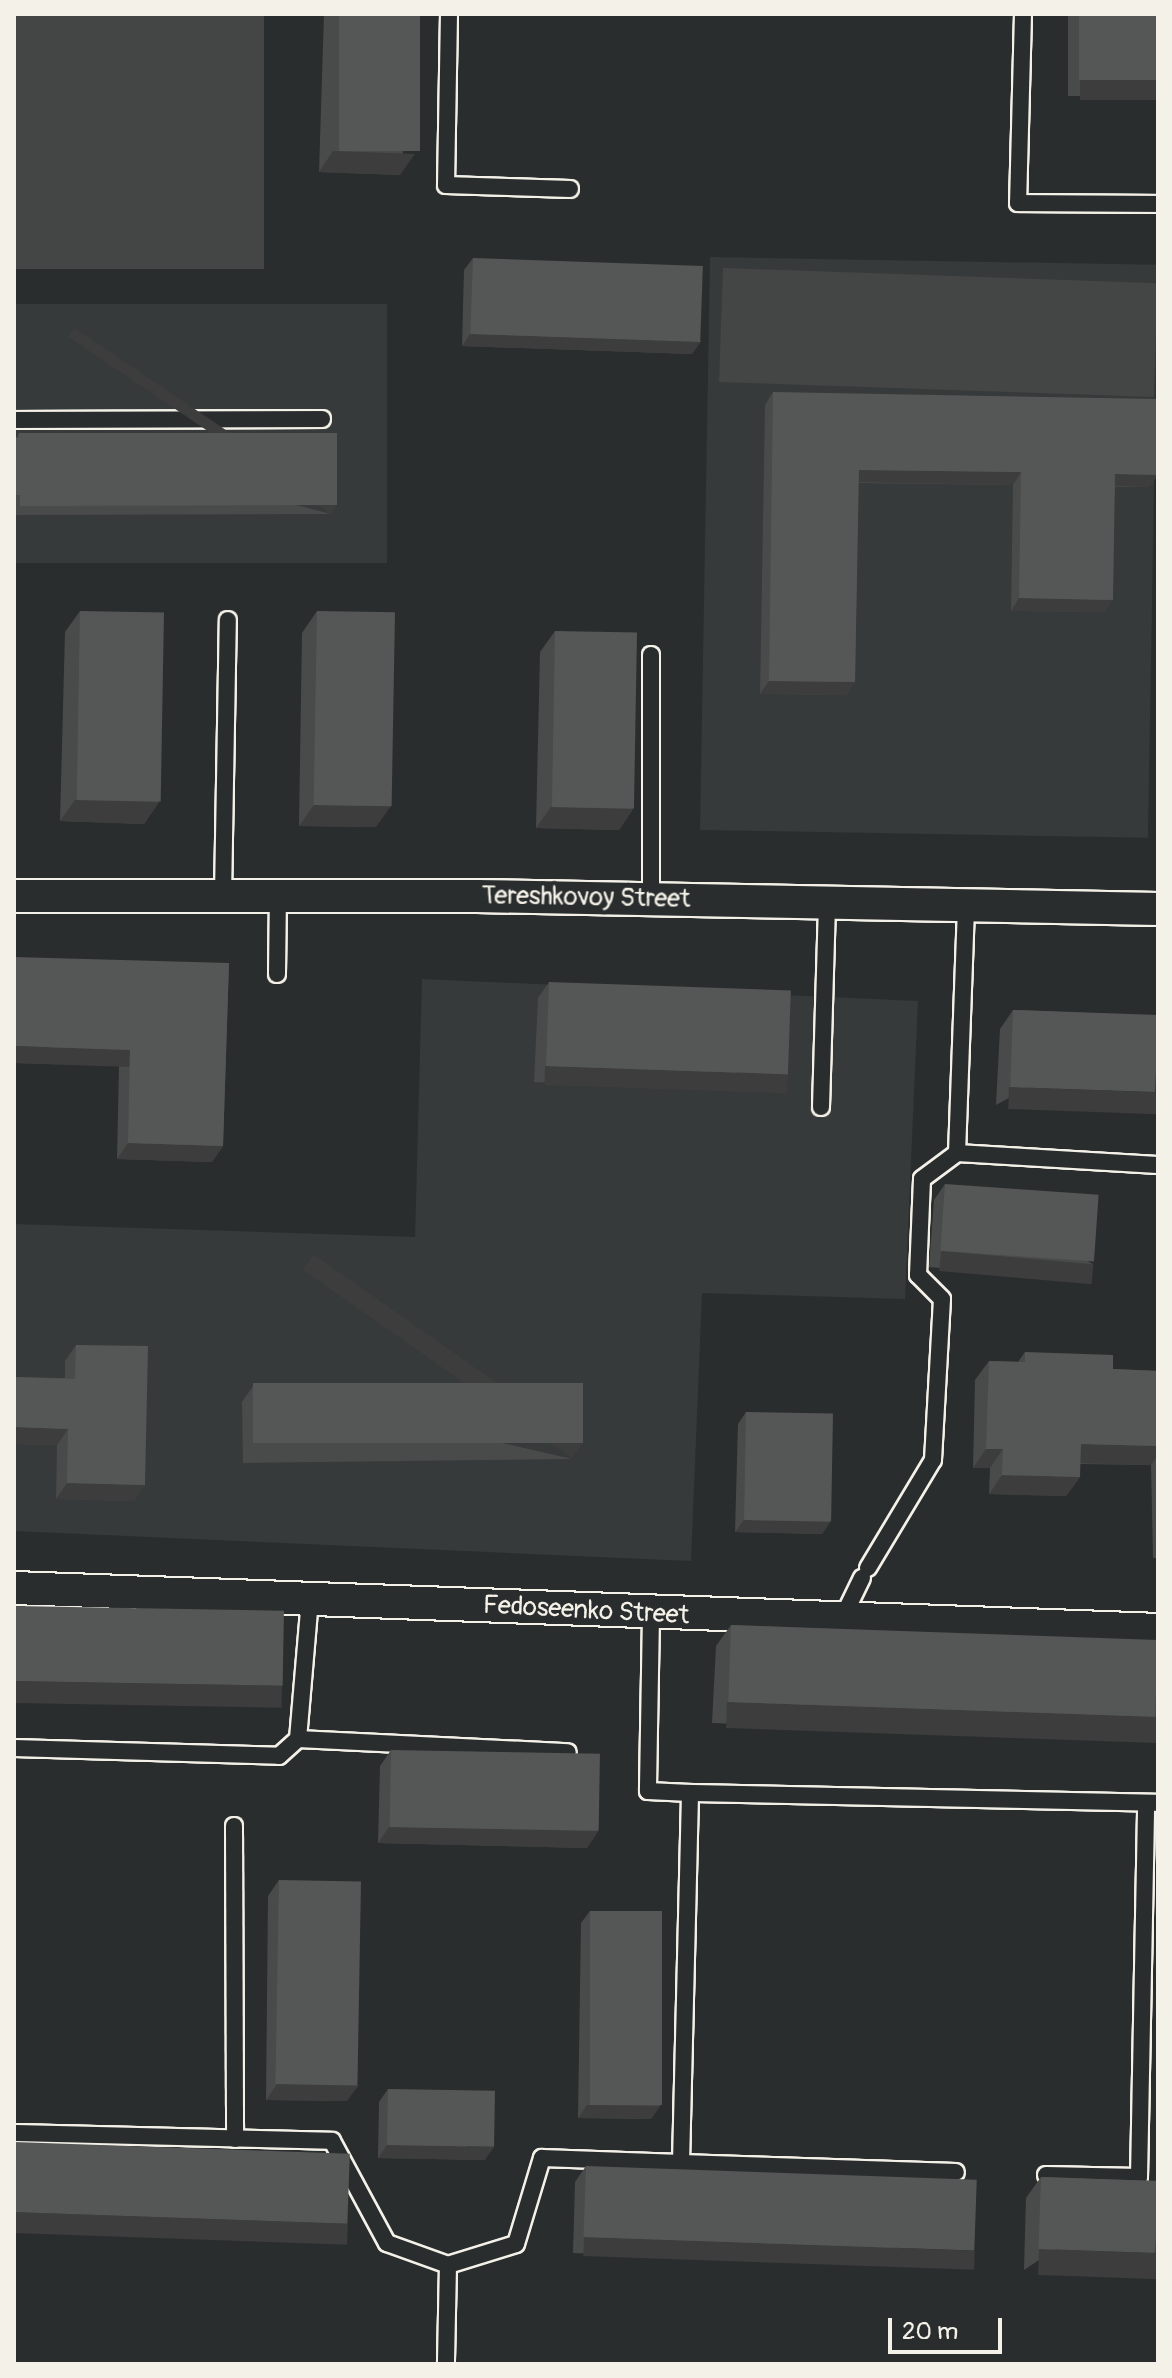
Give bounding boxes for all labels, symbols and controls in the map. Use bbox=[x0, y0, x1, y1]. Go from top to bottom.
street label: Tereshkovoy Street bbox=[481, 881, 691, 915]
street label: Fedoseenko Street bbox=[482, 1590, 690, 1632]
scale bar bbox=[892, 2302, 1006, 2352]
text: 20 m bbox=[902, 2317, 958, 2346]

